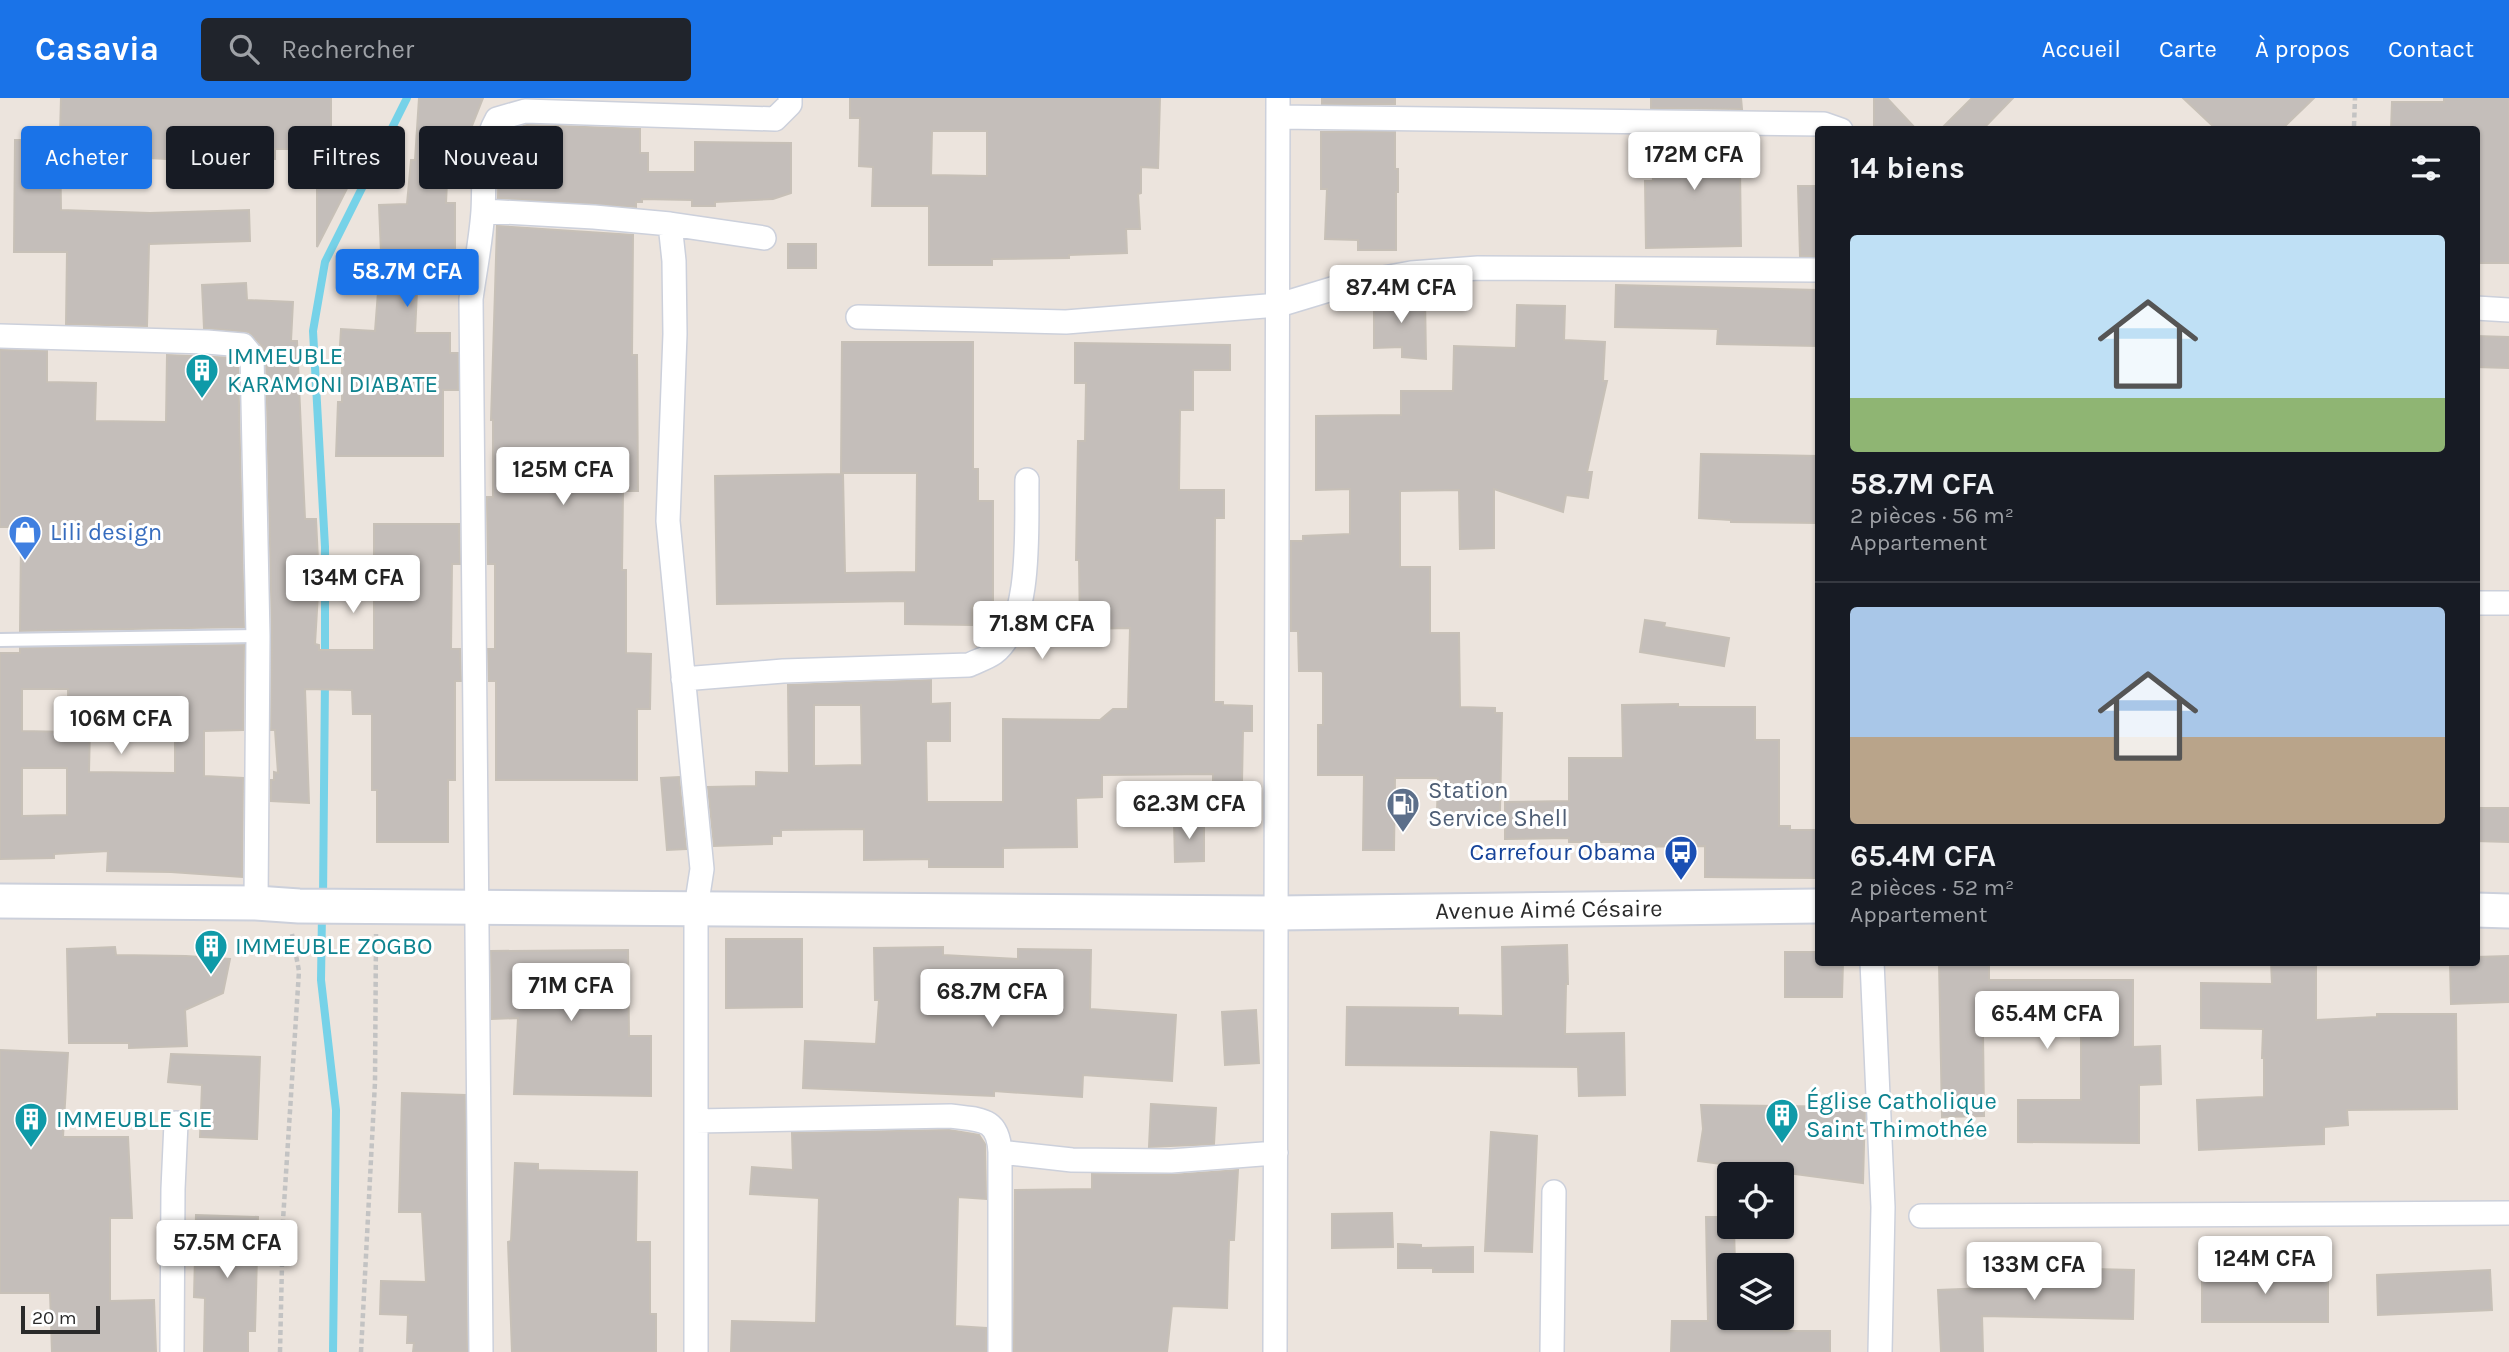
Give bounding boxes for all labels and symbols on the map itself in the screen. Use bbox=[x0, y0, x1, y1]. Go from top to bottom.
pin: 172M CFA bbox=[1622, 132, 1766, 192]
pin: 58.7M CFA bbox=[327, 250, 487, 309]
pin: 87.4M CFA bbox=[1321, 266, 1481, 325]
place label: IMMEUBLE KARAMONI DIABATE bbox=[227, 342, 438, 398]
building icon: IMMEUBLE KARAMONI DIABATE bbox=[183, 351, 221, 400]
pin: 125M CFA bbox=[491, 448, 635, 507]
shop icon: Lili design bbox=[6, 513, 44, 562]
place label: Lili design bbox=[50, 518, 162, 546]
pin: 134M CFA bbox=[281, 556, 425, 615]
pin: 71.8M CFA bbox=[962, 602, 1122, 661]
pin: 106M CFA bbox=[49, 696, 193, 756]
place label: Station Service Shell bbox=[1428, 776, 1568, 832]
pin: 62.3M CFA bbox=[1109, 782, 1269, 841]
fuel station icon: Station Service Shell bbox=[1384, 785, 1422, 834]
bus stop icon: Carrefour Obama bbox=[1662, 833, 1700, 882]
place label: Carrefour Obama bbox=[1470, 838, 1656, 866]
street label: Avenue Aimé Césaire bbox=[1435, 894, 1663, 925]
building icon: IMMEUBLE ZOGBO bbox=[192, 927, 230, 976]
place label: IMMEUBLE ZOGBO bbox=[235, 932, 432, 960]
pin: 71M CFA bbox=[506, 964, 636, 1023]
pin: 68.7M CFA bbox=[912, 970, 1072, 1029]
pin: 65.4M CFA bbox=[1967, 992, 2127, 1051]
place label: Église Catholique Saint Thimothée bbox=[1806, 1086, 1997, 1143]
building icon: Église Catholique Saint Thimothée bbox=[1763, 1096, 1801, 1145]
building icon: IMMEUBLE SIE bbox=[12, 1100, 50, 1149]
place label: IMMEUBLE SIE bbox=[56, 1105, 213, 1133]
pin: 57.5M CFA bbox=[147, 1220, 307, 1280]
pin: 124M CFA bbox=[2193, 1236, 2337, 1296]
pin: 133M CFA bbox=[1962, 1242, 2106, 1302]
scale bar bbox=[21, 1303, 100, 1335]

